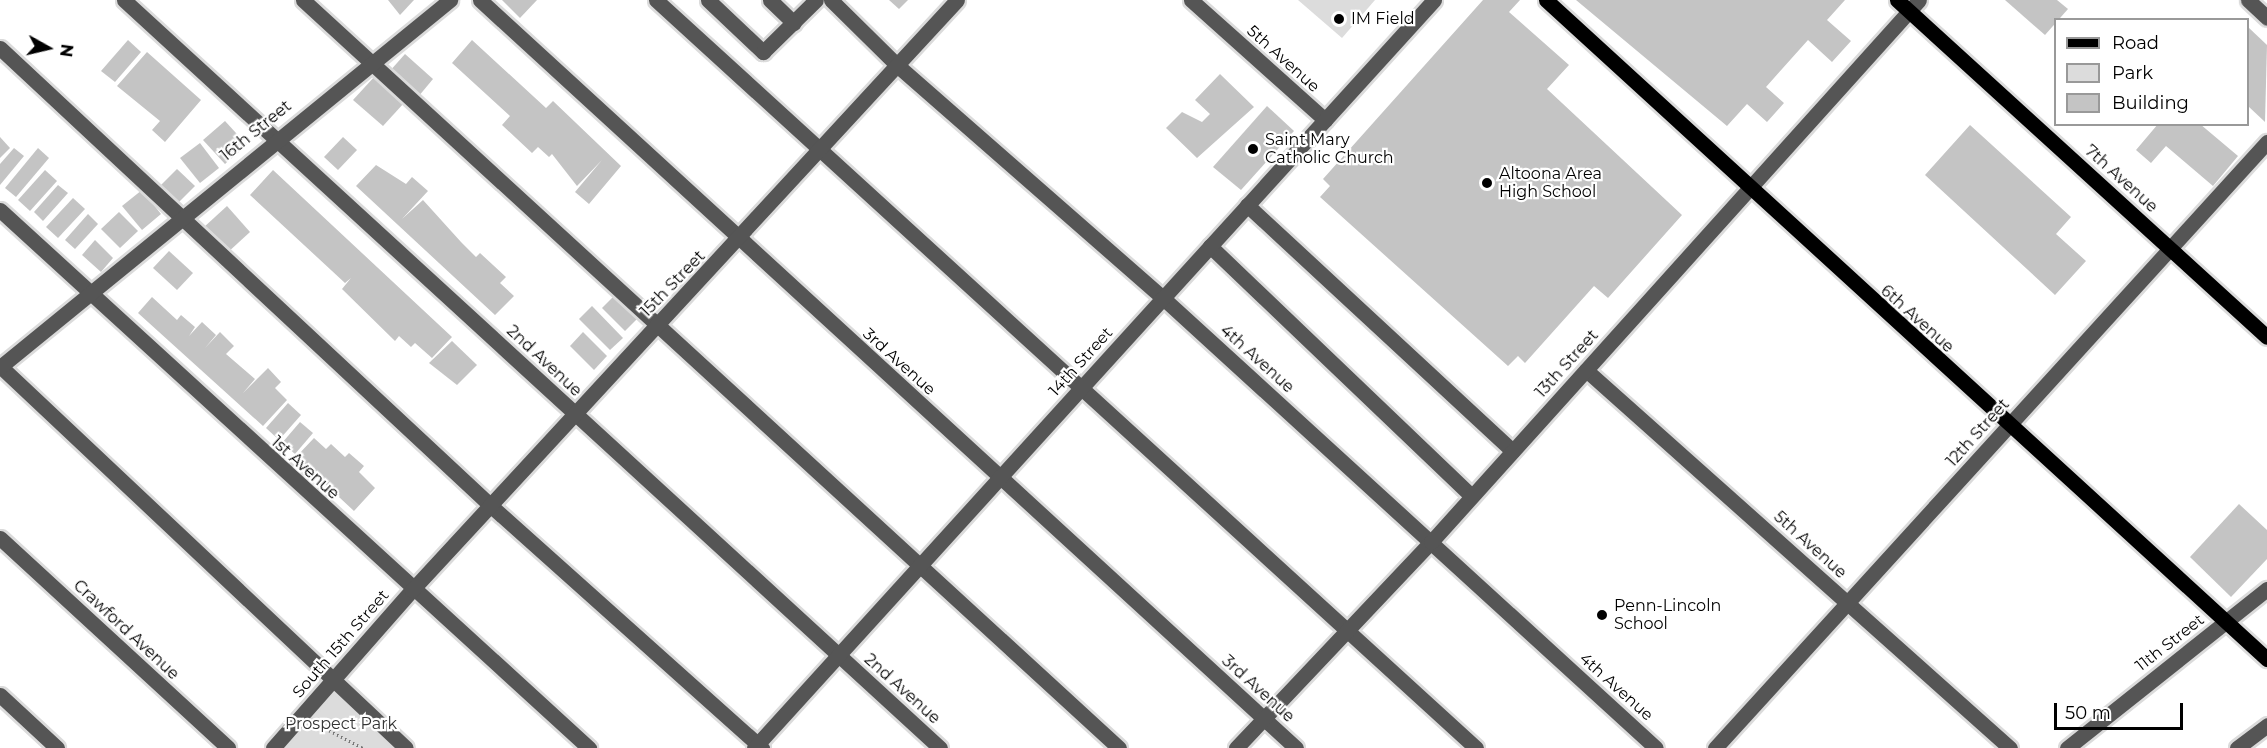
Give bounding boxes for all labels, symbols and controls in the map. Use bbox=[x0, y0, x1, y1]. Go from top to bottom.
place label: IM Field bbox=[1351, 9, 1415, 29]
marker: IM Field bbox=[1332, 12, 1346, 26]
north arrow bbox=[18, 18, 78, 78]
legend bbox=[2054, 18, 2249, 126]
street label: 5th Avenue bbox=[1243, 21, 1323, 97]
text: Road bbox=[2112, 32, 2159, 54]
text: N bbox=[56, 43, 77, 58]
text: Park bbox=[2112, 62, 2153, 84]
text: Building bbox=[2112, 92, 2189, 114]
street label: 16th Street bbox=[217, 97, 295, 165]
place label: Saint Mary Catholic Church bbox=[1265, 130, 1394, 168]
street label: 7th Avenue bbox=[2081, 141, 2161, 217]
marker: Saint Mary Catholic Church bbox=[1246, 142, 1260, 156]
place label: Altoona Area High School bbox=[1499, 164, 1602, 202]
marker: Altoona Area High School bbox=[1480, 176, 1494, 190]
street label: 15th Street bbox=[637, 247, 709, 321]
street label: 6th Avenue bbox=[1877, 281, 1957, 357]
street label: 2nd Avenue bbox=[503, 321, 585, 401]
street label: 4th Avenue bbox=[1216, 321, 1298, 397]
street label: 14th Street bbox=[1045, 324, 1117, 400]
street label: 3rd Avenue bbox=[859, 325, 939, 399]
street label: 13th Street bbox=[1532, 326, 1602, 402]
street label: 12th Street bbox=[1943, 395, 2013, 471]
street label: 1st Avenue bbox=[267, 433, 343, 503]
street label: 5th Avenue bbox=[1770, 507, 1850, 583]
street label: Crawford Avenue bbox=[69, 576, 183, 684]
street label: South 15th Street bbox=[289, 586, 393, 702]
place label: Penn-Lincoln School bbox=[1614, 596, 1721, 634]
marker: Penn-Lincoln School bbox=[1595, 608, 1609, 622]
street label: 11th Street bbox=[2132, 610, 2208, 676]
street label: 4th Avenue bbox=[1575, 649, 1657, 725]
street label: 2nd Avenue bbox=[860, 650, 944, 728]
street label: 3rd Avenue bbox=[1218, 652, 1298, 726]
scale bar bbox=[2057, 691, 2186, 729]
text: 50 m bbox=[2065, 702, 2111, 724]
park label: Prospect Park bbox=[285, 714, 397, 734]

